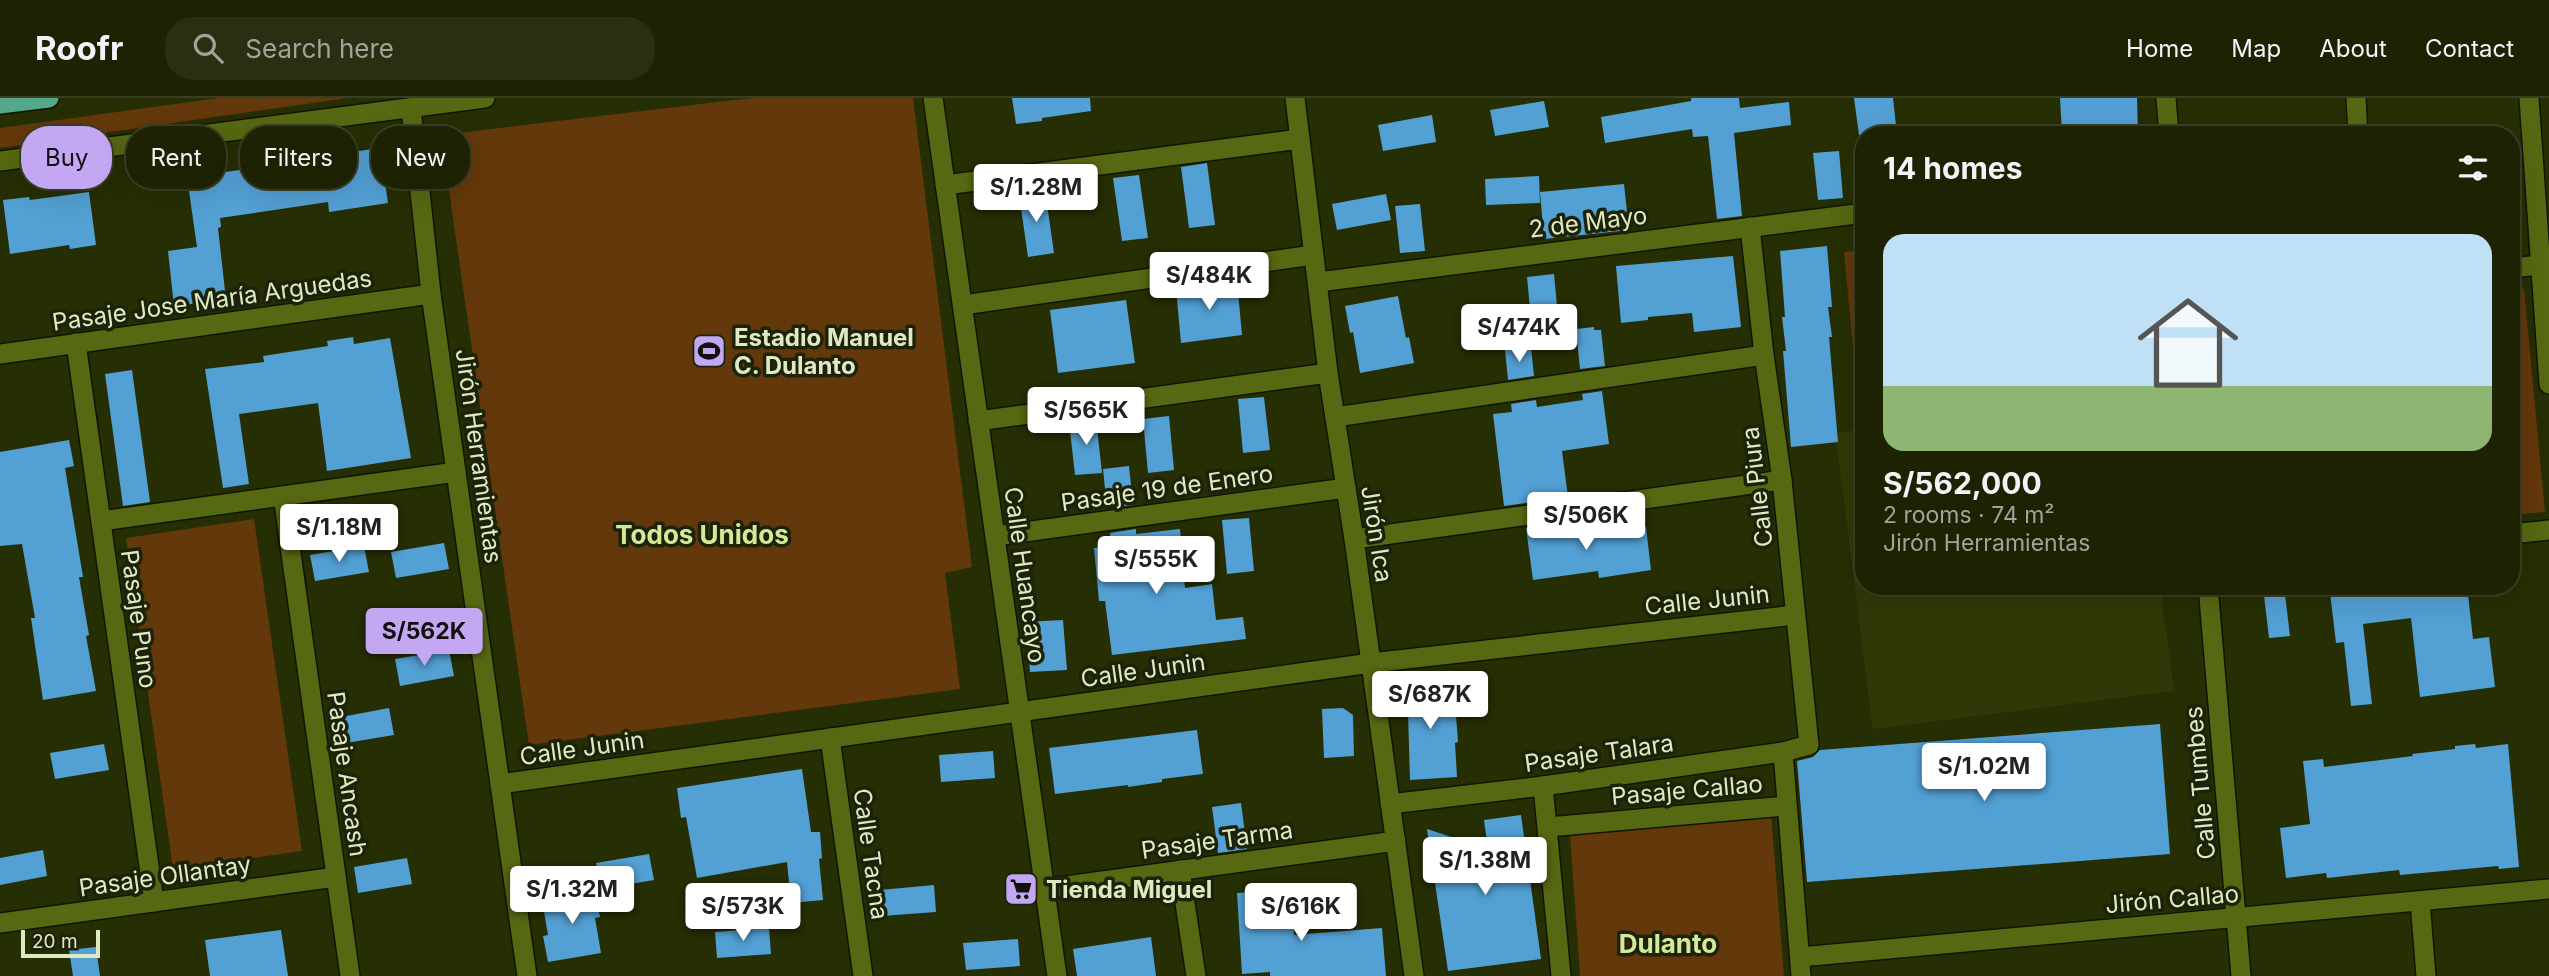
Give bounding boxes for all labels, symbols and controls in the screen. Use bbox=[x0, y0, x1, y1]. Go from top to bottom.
search box bbox=[165, 17, 655, 80]
text: Roofr bbox=[35, 28, 123, 68]
icon: search bbox=[189, 29, 227, 67]
text: Search here bbox=[245, 33, 394, 64]
text: Home bbox=[2126, 34, 2193, 63]
text: Map bbox=[2231, 34, 2281, 63]
text: About bbox=[2319, 34, 2387, 63]
text: Contact bbox=[2425, 34, 2514, 63]
chip: Buy bbox=[21, 126, 112, 189]
chip: Rent bbox=[126, 126, 226, 189]
chip: Filters bbox=[240, 126, 357, 189]
chip: New bbox=[371, 126, 470, 189]
icon: filters bbox=[2454, 149, 2492, 187]
text: 14 homes bbox=[1883, 150, 2022, 186]
pin: S/1.28M bbox=[971, 164, 1101, 224]
text: S/1.28M bbox=[990, 173, 1082, 201]
street label: 2 de Mayo bbox=[1527, 200, 1649, 244]
pin: S/484K bbox=[1152, 252, 1266, 312]
text: S/484K bbox=[1166, 261, 1252, 289]
street label: Pasaje Jose María Arguedas bbox=[50, 263, 374, 337]
icon: home bbox=[2125, 280, 2251, 406]
pin: S/474K bbox=[1462, 304, 1576, 364]
text: S/474K bbox=[1477, 313, 1561, 341]
place label: Estadio Manuel C. Dulanto bbox=[734, 323, 914, 380]
sports icon: Estadio Manuel C. Dulanto bbox=[690, 332, 728, 370]
street label: Jirón Herramientas bbox=[450, 347, 508, 565]
pin: S/565K bbox=[1029, 388, 1143, 447]
text: S/565K bbox=[1044, 396, 1128, 424]
street label: Calle Piura bbox=[1735, 425, 1779, 549]
street label: Pasaje 19 de Enero bbox=[1059, 459, 1275, 517]
text: S/562,000 bbox=[1883, 465, 2042, 501]
street label: Jirón Ica bbox=[1355, 484, 1399, 584]
street label: Calle Huancayo bbox=[998, 485, 1052, 665]
pin: S/506K bbox=[1529, 492, 1643, 552]
text: S/506K bbox=[1543, 501, 1629, 529]
text: 2 rooms · 74 m² bbox=[1883, 501, 2055, 529]
pin: S/1.18M bbox=[274, 504, 404, 564]
text: S/1.18M bbox=[296, 513, 382, 541]
district label: Todos Unidos bbox=[615, 519, 789, 550]
text: Jirón Herramientas bbox=[1883, 529, 2090, 557]
pin: S/555K bbox=[1099, 536, 1213, 596]
text: S/555K bbox=[1114, 545, 1198, 573]
street label: Pasaje Puno bbox=[115, 548, 163, 690]
street label: Calle Junin bbox=[1643, 579, 1771, 621]
pin: S/562K bbox=[367, 608, 481, 668]
text: S/562K bbox=[382, 617, 466, 645]
street label: Calle Junin bbox=[1079, 647, 1207, 693]
pin: S/687K bbox=[1373, 672, 1487, 731]
text: S/687K bbox=[1388, 680, 1472, 708]
street label: Pasaje Ancash bbox=[321, 690, 373, 858]
street label: Calle Tumbes bbox=[2179, 705, 2221, 861]
street label: Calle Junin bbox=[518, 725, 646, 771]
street label: Pasaje Talara bbox=[1522, 728, 1676, 778]
pin: S/1.02M bbox=[1919, 744, 2049, 803]
text: S/1.02M bbox=[1938, 752, 2030, 780]
street label: Pasaje Callao bbox=[1610, 769, 1764, 811]
street label: Calle Tacna bbox=[847, 787, 895, 921]
street label: Pasaje Tarma bbox=[1139, 815, 1295, 865]
pin: S/1.38M bbox=[1420, 838, 1550, 897]
text: S/1.38M bbox=[1439, 846, 1531, 874]
street label: Pasaje Ollantay bbox=[77, 850, 253, 902]
pin: S/1.32M bbox=[507, 866, 637, 926]
supermarket icon: Tienda Miguel bbox=[1002, 870, 1040, 908]
text: S/1.32M bbox=[526, 875, 618, 903]
place label: Tienda Miguel bbox=[1046, 875, 1212, 904]
street label: Jirón Callao bbox=[2104, 879, 2240, 919]
pin: S/573K bbox=[686, 884, 800, 943]
pin: S/616K bbox=[1244, 884, 1358, 943]
text: S/573K bbox=[701, 892, 785, 920]
text: S/616K bbox=[1261, 892, 1341, 920]
scale bar bbox=[21, 927, 100, 959]
district label: Dulanto bbox=[1619, 928, 1717, 959]
text: 20 m bbox=[32, 930, 78, 953]

